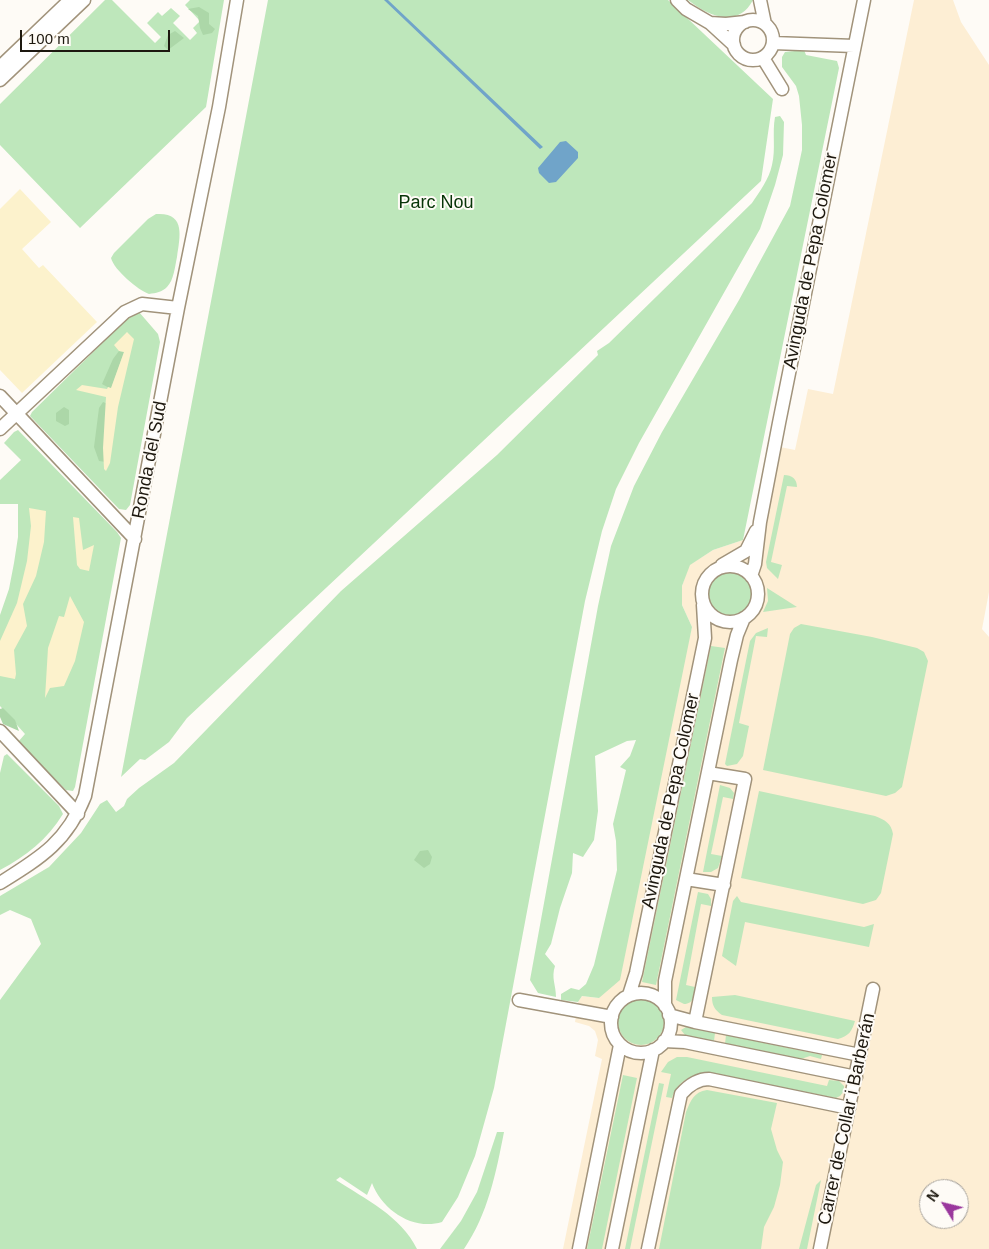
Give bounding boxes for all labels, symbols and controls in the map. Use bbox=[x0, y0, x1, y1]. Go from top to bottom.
scale bar bbox=[22, 20, 172, 52]
text: 100 m bbox=[28, 30, 70, 47]
street label: Avinguda de Pepa Colomer bbox=[779, 151, 843, 371]
park label: Parc Nou bbox=[398, 192, 474, 214]
street label: Ronda del Sud bbox=[128, 399, 172, 521]
street label: Avinguda de Pepa Colomer bbox=[638, 691, 704, 911]
street label: Carrer de Collar i Barberán bbox=[814, 1011, 880, 1227]
north arrow bbox=[919, 1179, 969, 1229]
text: N bbox=[923, 1187, 942, 1205]

